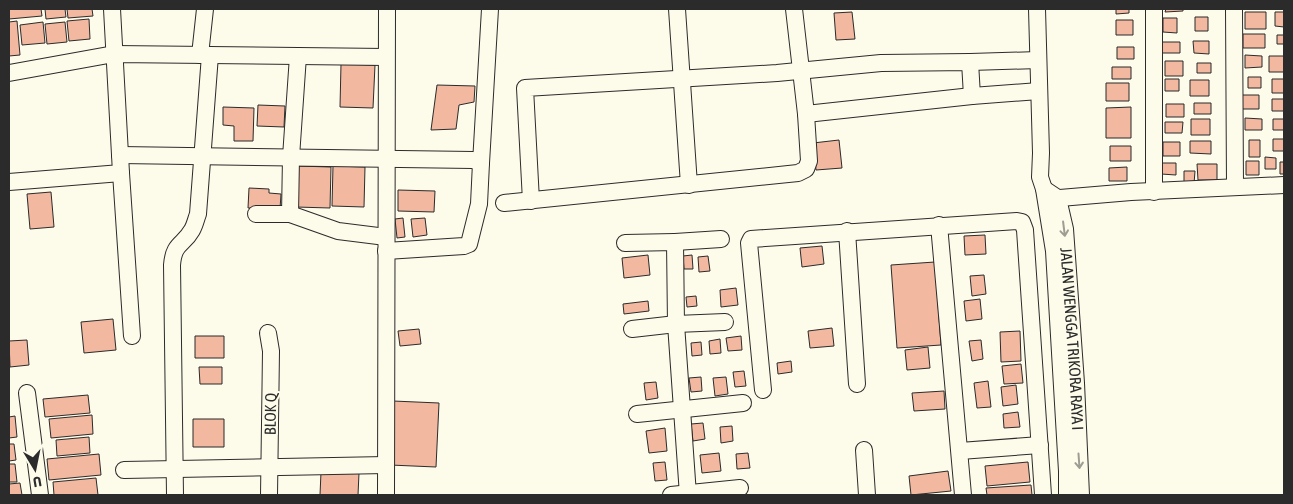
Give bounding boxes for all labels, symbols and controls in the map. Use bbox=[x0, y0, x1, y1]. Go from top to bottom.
one-way arrow bbox=[1060, 221, 1070, 237]
street label: JALAN WENGGA TRIKORA RAYA I bbox=[1057, 247, 1087, 431]
street label: BLOK Q bbox=[261, 392, 279, 435]
north arrow bbox=[10, 444, 60, 494]
one-way arrow bbox=[1075, 453, 1084, 469]
text: U bbox=[32, 473, 43, 490]

